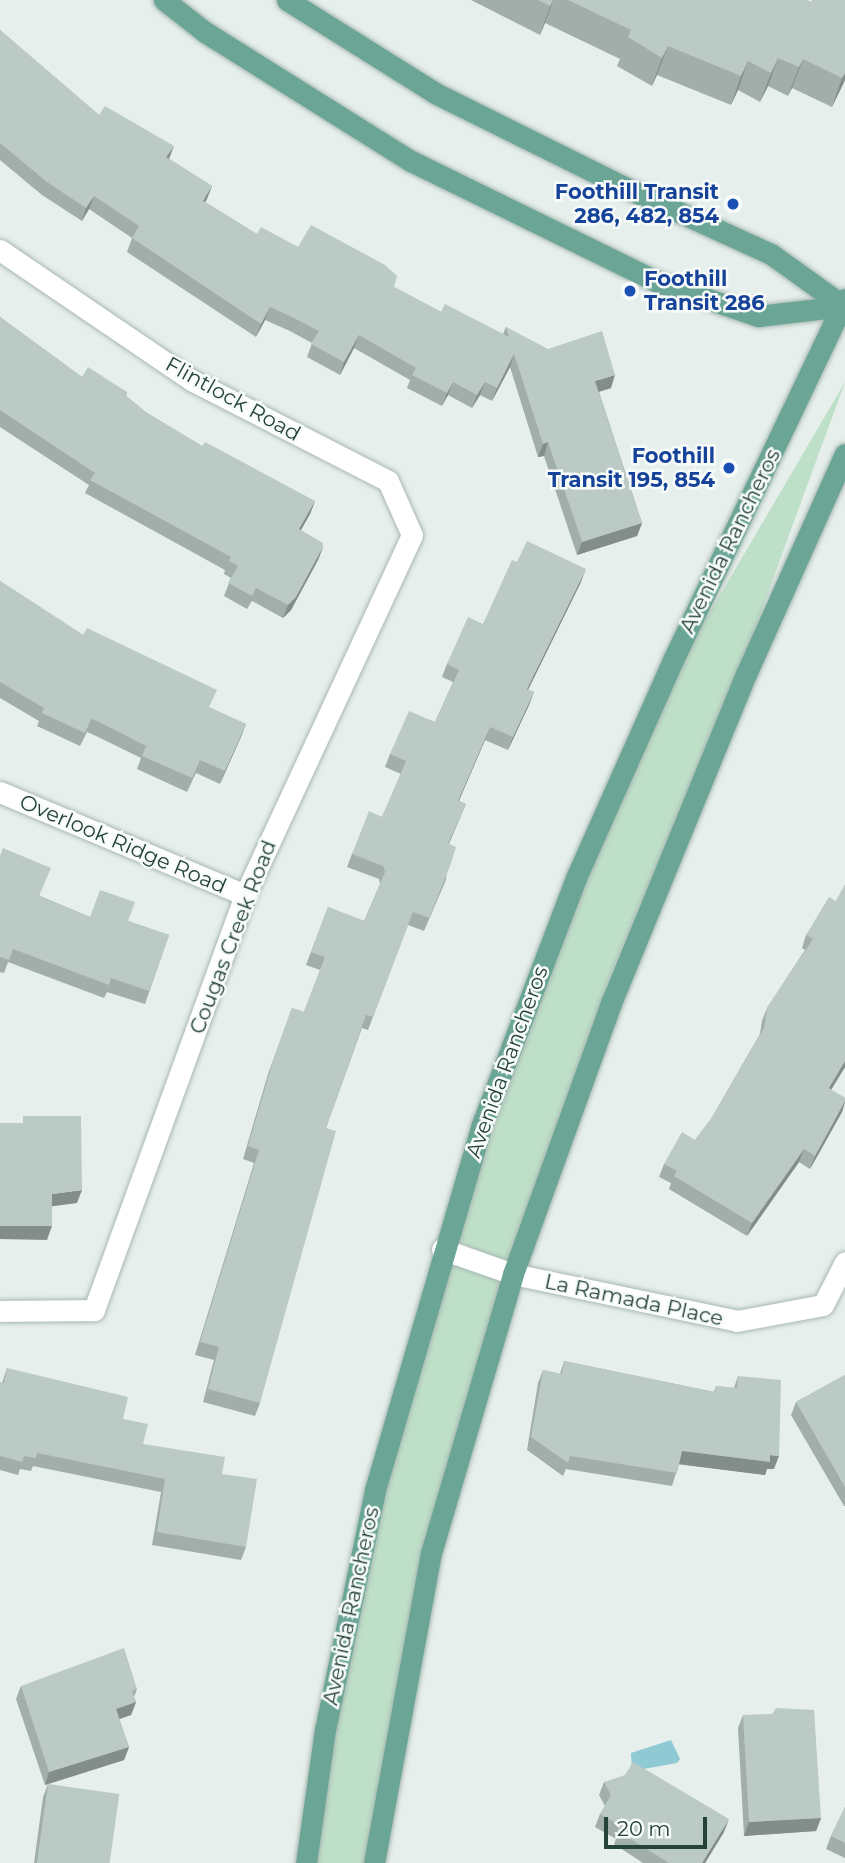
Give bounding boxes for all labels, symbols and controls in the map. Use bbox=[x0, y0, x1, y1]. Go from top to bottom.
place label: Foothill Transit 286, 482, 854 bbox=[555, 179, 719, 229]
marker: Foothill Transit 286, 482, 854 bbox=[725, 196, 741, 212]
place label: Foothill Transit 286 bbox=[644, 266, 765, 316]
marker: Foothill Transit 286 bbox=[622, 283, 638, 299]
street label: Flintlock Road bbox=[161, 351, 305, 447]
place label: Foothill Transit 195, 854 bbox=[548, 443, 715, 493]
street label: Avenida Rancheros bbox=[674, 445, 786, 637]
marker: Foothill Transit 195, 854 bbox=[721, 460, 737, 476]
street label: Overlook Ridge Road bbox=[16, 789, 230, 899]
street label: Cougas Creek Road bbox=[184, 837, 282, 1037]
street label: Avenida Rancheros bbox=[461, 963, 553, 1161]
street label: La Ramada Place bbox=[542, 1269, 726, 1331]
street label: Avenida Rancheros bbox=[318, 1505, 384, 1707]
scale bar bbox=[607, 1804, 710, 1848]
text: 20 m bbox=[617, 1816, 671, 1841]

